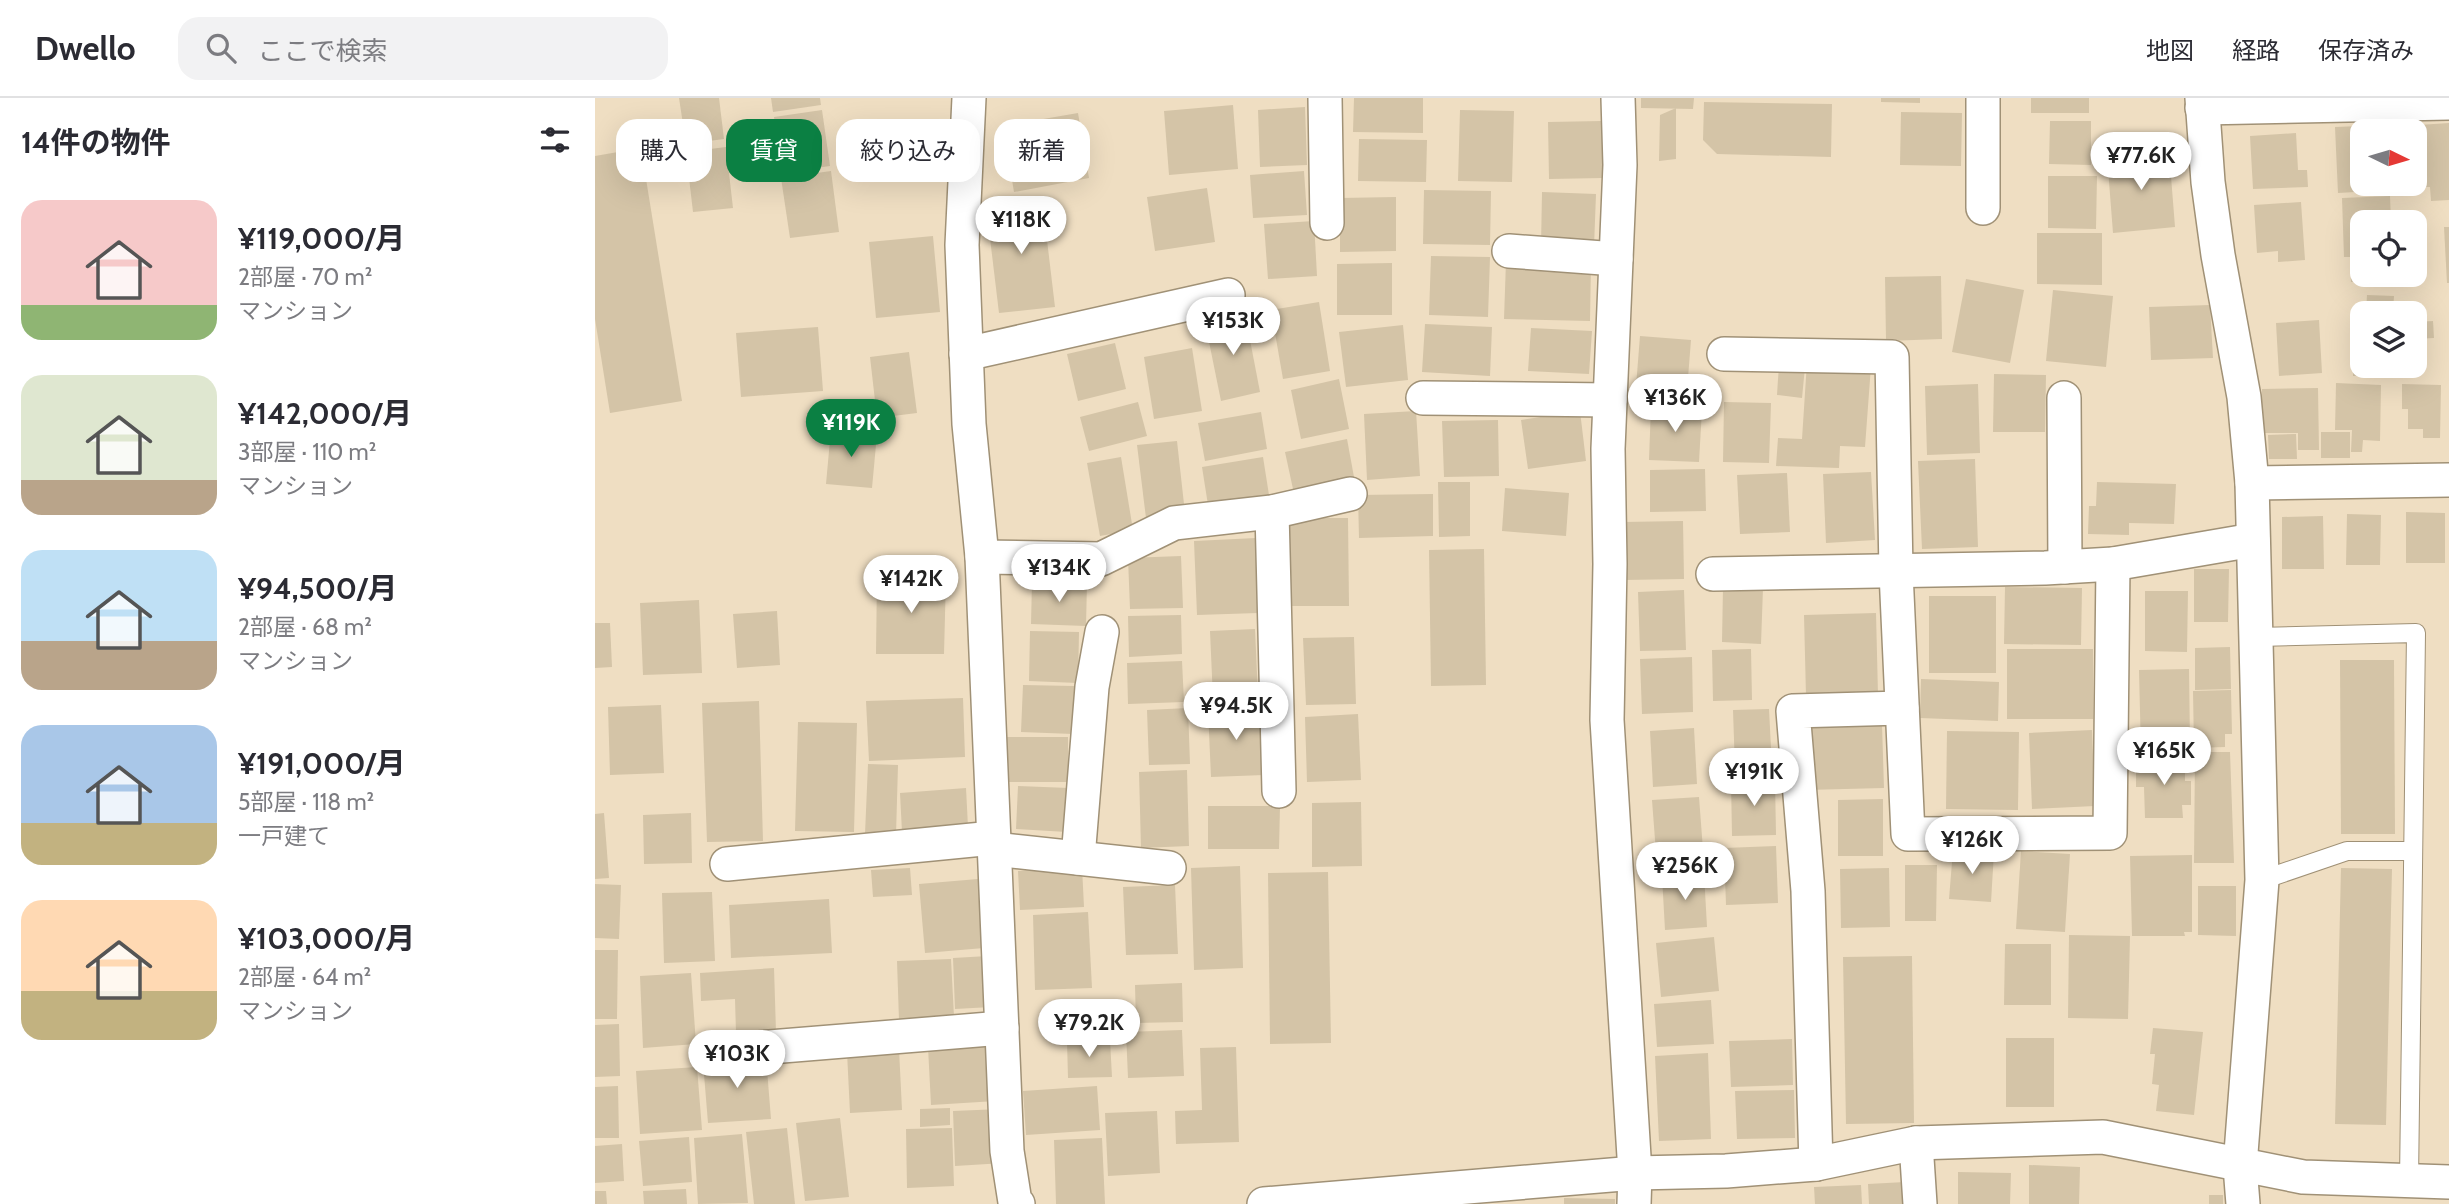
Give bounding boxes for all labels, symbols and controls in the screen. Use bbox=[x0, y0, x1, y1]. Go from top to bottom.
search box bbox=[178, 17, 668, 80]
text: Dwello bbox=[35, 28, 136, 68]
icon: search bbox=[202, 29, 240, 67]
text: ここで検索 bbox=[258, 35, 388, 67]
text: 地図 bbox=[2146, 36, 2194, 65]
text: 経路 bbox=[2232, 36, 2280, 65]
text: 保存済み bbox=[2318, 36, 2414, 65]
chip: 購入 bbox=[616, 119, 712, 182]
chip: 賃貸 bbox=[726, 119, 822, 182]
chip: 絞り込み bbox=[836, 119, 980, 182]
chip: 新着 bbox=[994, 119, 1090, 182]
north arrow bbox=[2350, 119, 2427, 196]
map controls bbox=[2350, 119, 2427, 378]
icon: filters bbox=[536, 121, 574, 159]
text: 14件の物件 bbox=[21, 124, 171, 161]
pin: ¥77.6K bbox=[2084, 132, 2198, 192]
text: ¥77.6K bbox=[2107, 141, 2176, 169]
pin: ¥118K bbox=[972, 197, 1070, 256]
text: ¥118K bbox=[991, 205, 1051, 233]
button: locate bbox=[2350, 210, 2427, 287]
text: ¥119,000/月 bbox=[238, 220, 405, 257]
icon: home bbox=[77, 228, 161, 312]
text: 2部屋 · 70 m² bbox=[238, 263, 372, 291]
text: マンション bbox=[238, 297, 353, 325]
pin: ¥153K bbox=[1184, 298, 1282, 357]
button: layers bbox=[2350, 301, 2427, 378]
text: ¥153K bbox=[1202, 306, 1264, 334]
pin: ¥136K bbox=[1626, 374, 1724, 434]
text: ¥136K bbox=[1644, 383, 1706, 411]
text: ¥142,000/月 bbox=[238, 395, 412, 432]
pin: ¥119K bbox=[802, 400, 900, 459]
icon: home bbox=[77, 403, 161, 487]
text: ¥119K bbox=[822, 408, 880, 436]
text: 3部屋 · 110 m² bbox=[238, 438, 376, 466]
text: マンション bbox=[238, 472, 353, 500]
pin: ¥134K bbox=[1010, 545, 1108, 604]
text: ¥134K bbox=[1027, 553, 1091, 581]
pin: ¥142K bbox=[862, 556, 960, 615]
text: ¥142K bbox=[879, 564, 943, 592]
text: ¥94,500/月 bbox=[238, 570, 397, 607]
icon: home bbox=[77, 578, 161, 662]
text: 2部屋 · 68 m² bbox=[238, 613, 372, 641]
text: マンション bbox=[238, 647, 353, 675]
pin: ¥94.5K bbox=[1179, 682, 1293, 742]
text: ¥94.5K bbox=[1200, 691, 1272, 719]
pin: ¥165K bbox=[2115, 728, 2213, 787]
text: ¥165K bbox=[2133, 736, 2195, 764]
text: ¥191,000/月 bbox=[238, 745, 406, 782]
pin: ¥191K bbox=[1705, 748, 1803, 808]
icon: home bbox=[77, 753, 161, 837]
text: ¥191K bbox=[1725, 757, 1783, 785]
text: 5部屋 · 118 m² bbox=[238, 788, 374, 816]
pin: ¥126K bbox=[1923, 816, 2021, 876]
text: 一戸建て bbox=[238, 822, 330, 850]
text: ¥126K bbox=[1941, 825, 2003, 853]
pin: ¥256K bbox=[1636, 842, 1734, 902]
text: ¥256K bbox=[1652, 851, 1718, 879]
text: ¥103,000/月 bbox=[238, 920, 415, 957]
icon: home bbox=[77, 928, 161, 1012]
text: 2部屋 · 64 m² bbox=[238, 963, 371, 991]
text: マンション bbox=[238, 997, 353, 1025]
pin: ¥79.2K bbox=[1032, 1000, 1146, 1059]
text: ¥79.2K bbox=[1054, 1008, 1124, 1036]
pin: ¥103K bbox=[688, 1030, 786, 1090]
text: ¥103K bbox=[704, 1039, 770, 1067]

